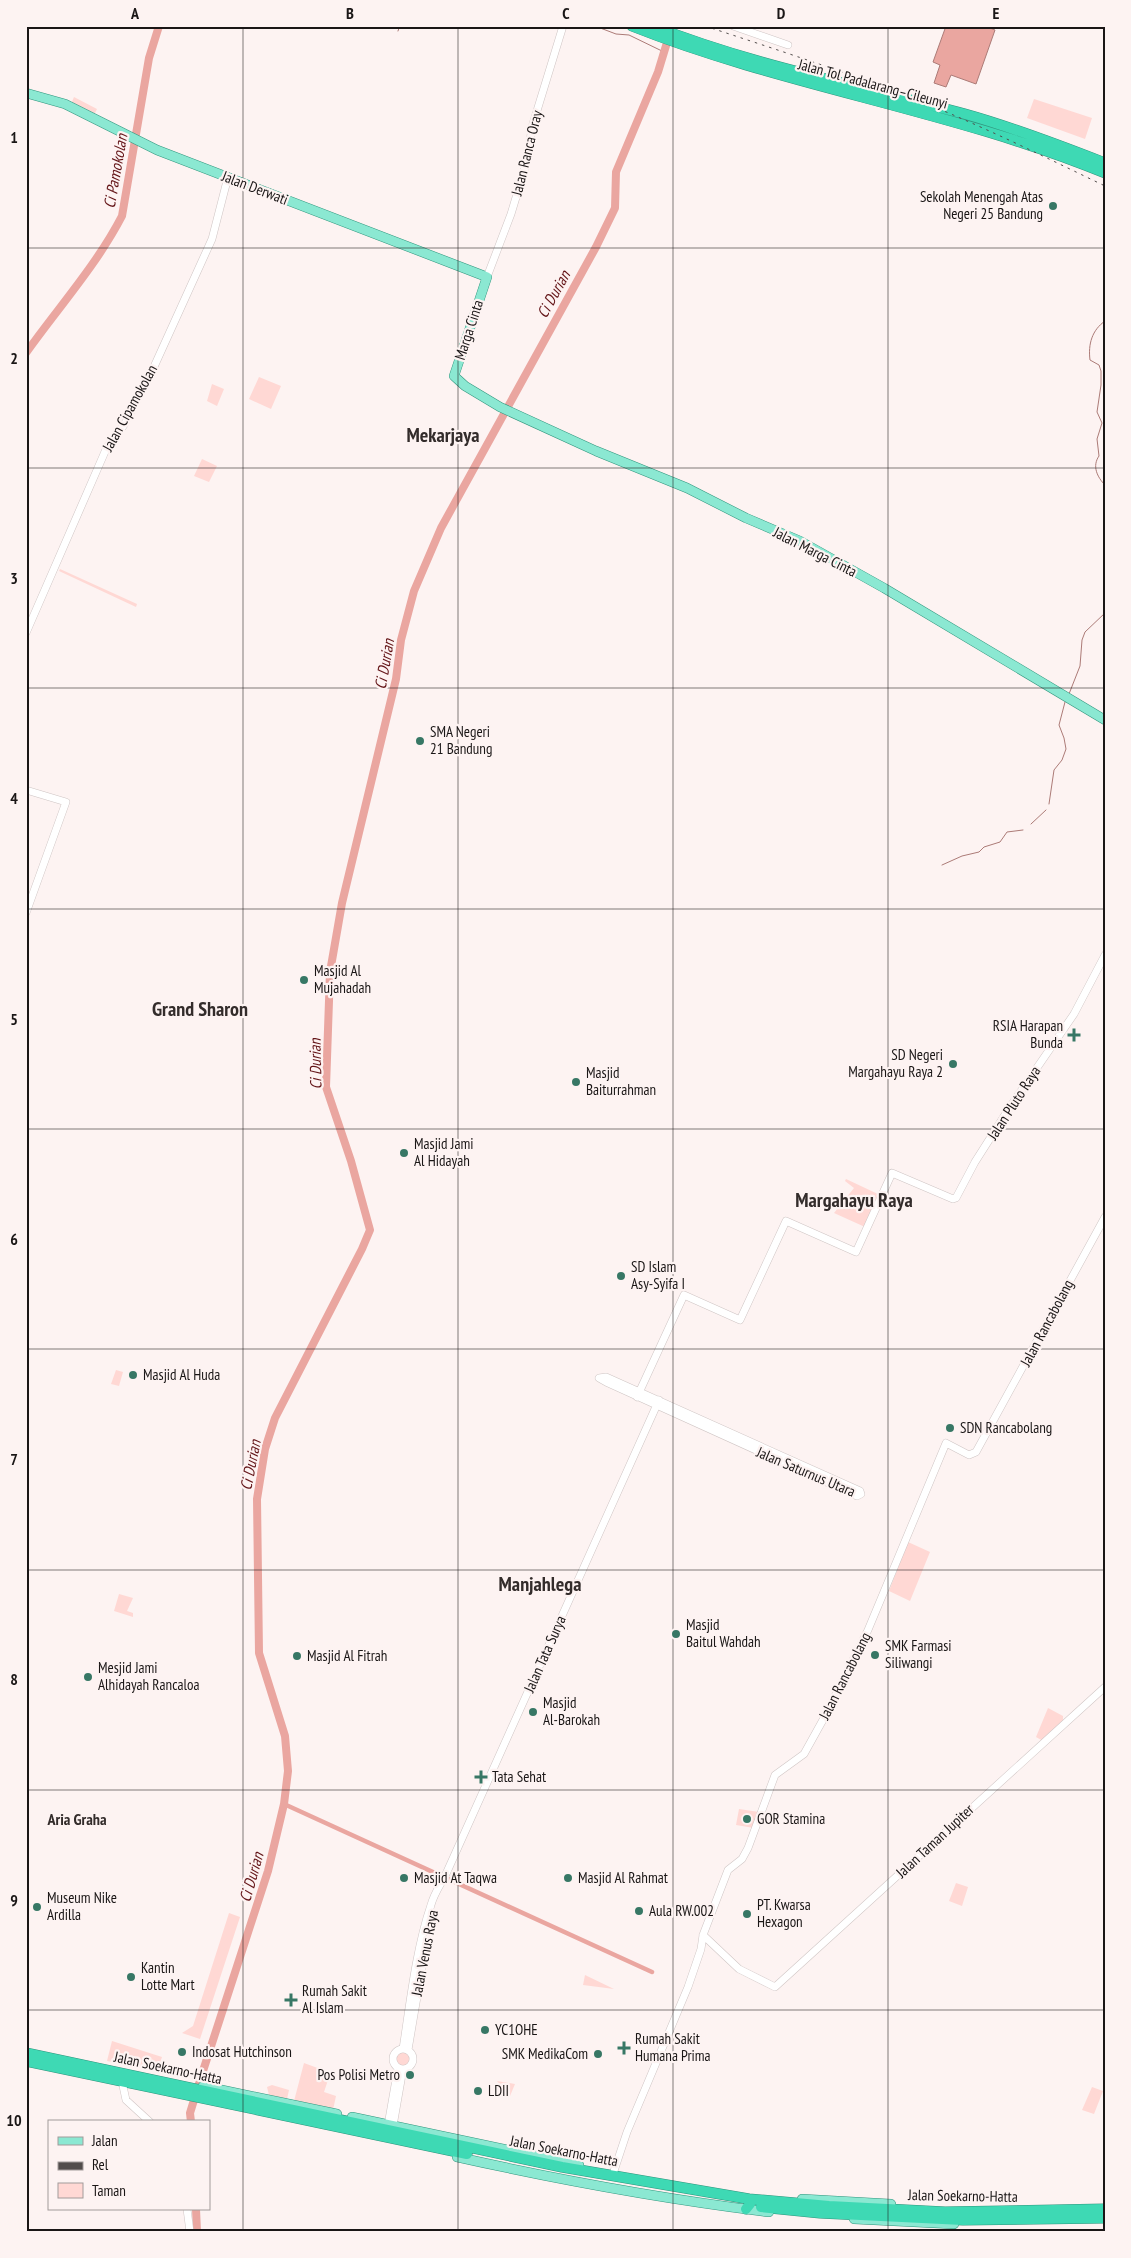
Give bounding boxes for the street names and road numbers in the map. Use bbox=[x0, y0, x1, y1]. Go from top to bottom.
street label: Jalan Tol Padalarang–Cileunyi bbox=[795, 54, 950, 113]
street label: Jalan Ranca Oray bbox=[507, 108, 546, 198]
street label: Jalan Derwati bbox=[218, 166, 291, 209]
street label: Marga Cinta bbox=[450, 297, 487, 362]
street label: Jalan Cipamokolan bbox=[97, 361, 161, 455]
street label: Jalan Marga Cinta bbox=[769, 522, 860, 581]
street label: Jalan Pluto Raya bbox=[982, 1062, 1044, 1144]
street label: Jalan Rancabolang bbox=[1015, 1276, 1077, 1370]
street label: Jalan Saturnus Utara bbox=[753, 1442, 858, 1501]
street label: Jalan Tata Surya bbox=[519, 1613, 570, 1696]
street label: Jalan Rancabolang bbox=[814, 1629, 875, 1724]
street label: Jalan Taman Jupiter bbox=[891, 1799, 978, 1882]
street label: Jalan Venus Raya bbox=[407, 1908, 442, 1998]
street label: Jalan Soekarno-Hatta bbox=[112, 2047, 224, 2088]
street label: Jalan Soekarno-Hatta bbox=[507, 2131, 620, 2170]
street label: Jalan Soekarno-Hatta bbox=[907, 2185, 1018, 2206]

